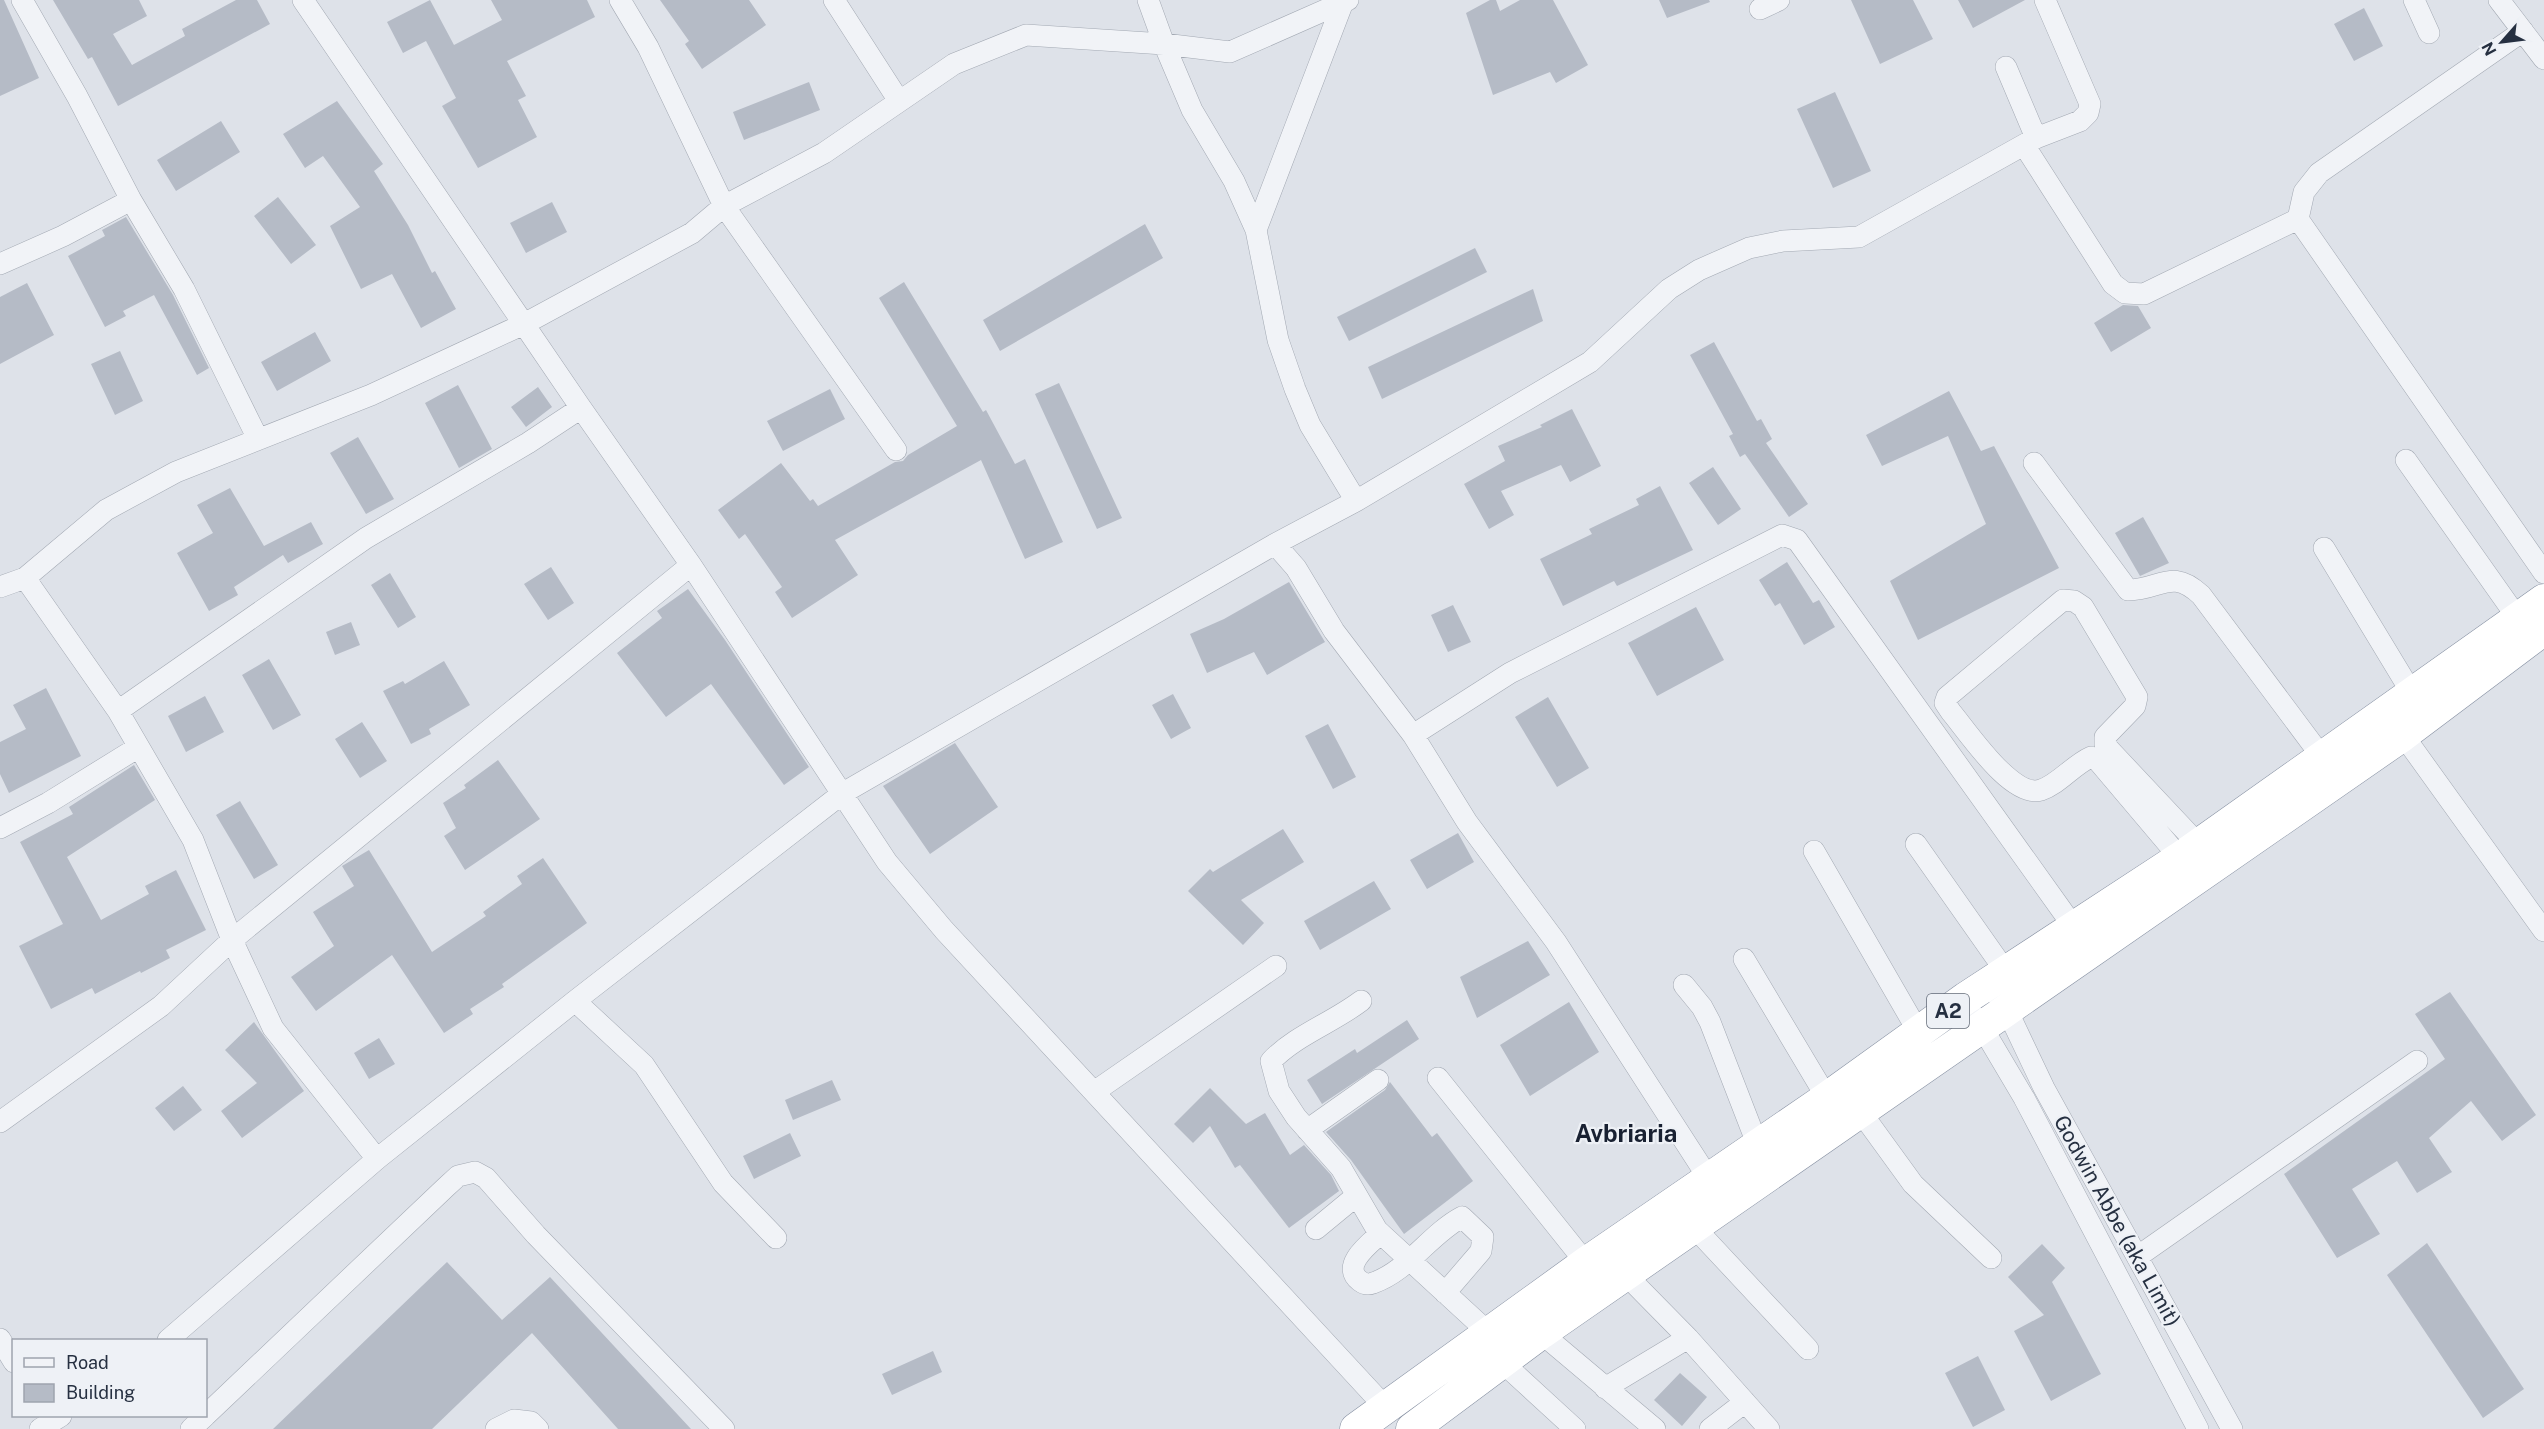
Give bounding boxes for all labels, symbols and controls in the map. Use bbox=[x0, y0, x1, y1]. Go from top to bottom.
north arrow bbox=[2472, 12, 2532, 72]
text: N bbox=[2478, 39, 2501, 59]
road number: A2 bbox=[1927, 994, 1969, 1028]
street label: Godwin Abbe (aka Limit) bbox=[2049, 1111, 2186, 1331]
district label: Avbriaria bbox=[1575, 1119, 1677, 1147]
legend bbox=[12, 1339, 207, 1417]
text: Road bbox=[66, 1352, 109, 1373]
text: Building bbox=[66, 1382, 135, 1403]

